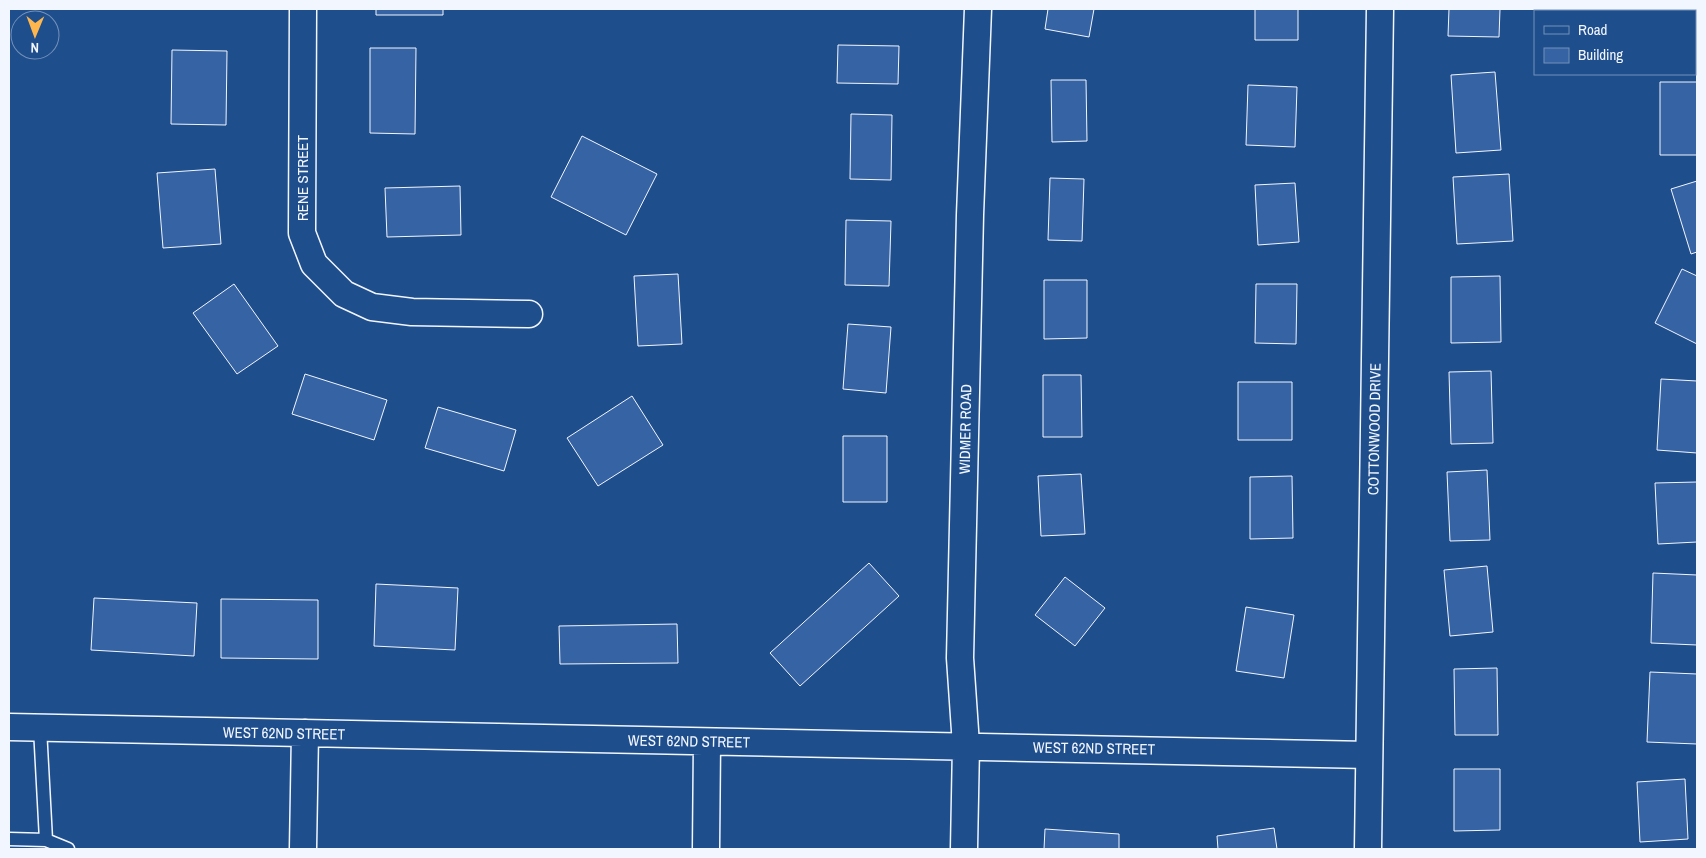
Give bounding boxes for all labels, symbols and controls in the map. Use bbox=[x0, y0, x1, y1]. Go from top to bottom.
north arrow bbox=[10, 10, 60, 60]
legend bbox=[1534, 10, 1696, 75]
text: Road bbox=[1578, 19, 1607, 40]
text: N bbox=[30, 39, 39, 57]
text: Building bbox=[1578, 44, 1623, 65]
street label: RENE STREET bbox=[292, 134, 313, 221]
street label: COTTONWOOD DRIVE bbox=[1362, 363, 1386, 495]
street label: WIDMER ROAD bbox=[954, 384, 976, 474]
street label: WEST 62ND STREET bbox=[223, 721, 346, 745]
street label: WEST 62ND STREET bbox=[628, 729, 751, 753]
street label: WEST 62ND STREET bbox=[1033, 736, 1156, 760]

